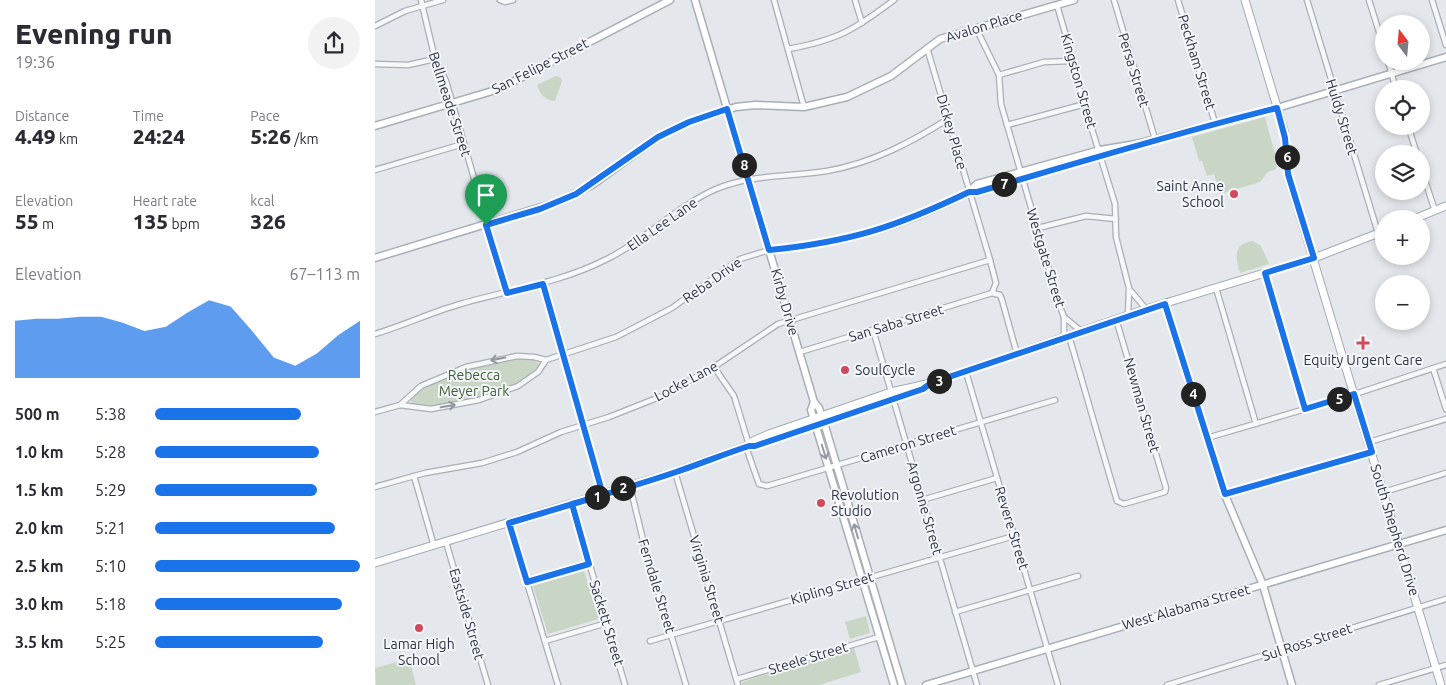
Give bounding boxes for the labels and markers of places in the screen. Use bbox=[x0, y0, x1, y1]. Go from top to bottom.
pin: 6 bbox=[1275, 144, 1299, 170]
pin: 8 bbox=[731, 152, 757, 178]
pin: 7 bbox=[991, 172, 1017, 196]
pin bbox=[465, 174, 507, 225]
place label: Saint Anne School bbox=[1157, 178, 1224, 210]
marker: Saint Anne School bbox=[1228, 188, 1240, 200]
marker: Equity Urgent Care bbox=[1356, 336, 1370, 350]
place label: Equity Urgent Care bbox=[1303, 352, 1423, 368]
place label: SoulCycle bbox=[855, 362, 915, 378]
marker: SoulCycle bbox=[839, 364, 851, 376]
pin: 3 bbox=[927, 368, 951, 394]
pin: 4 bbox=[1181, 382, 1205, 406]
pin: 5 bbox=[1327, 386, 1351, 412]
pin: 2 bbox=[611, 476, 635, 500]
pin: 1 bbox=[585, 484, 609, 510]
place label: Revolution Studio bbox=[831, 487, 899, 519]
marker: Revolution Studio bbox=[815, 497, 827, 509]
marker: Lamar High School bbox=[413, 622, 425, 634]
place label: Lamar High School bbox=[383, 636, 455, 668]

